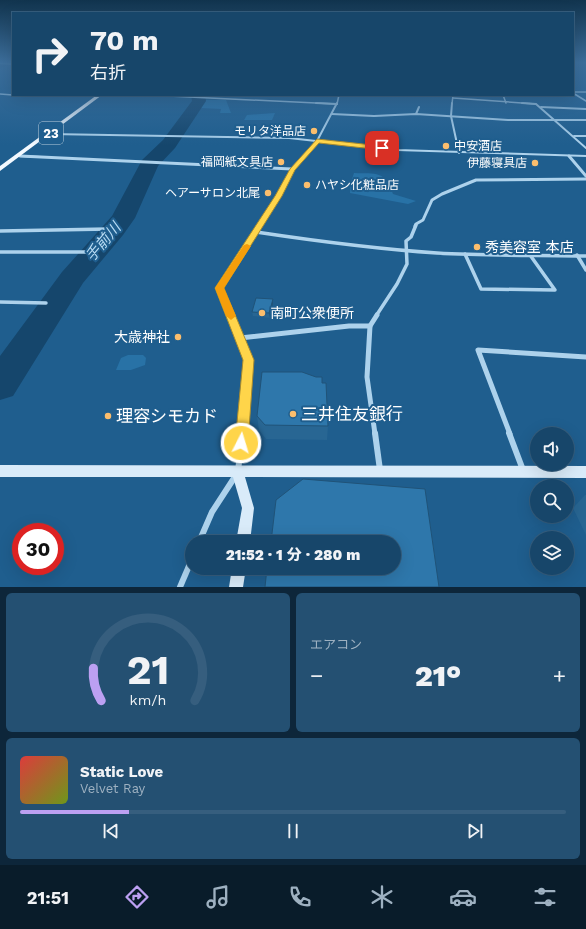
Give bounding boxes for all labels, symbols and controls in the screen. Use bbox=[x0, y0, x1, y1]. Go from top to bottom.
text: 70 m bbox=[90, 24, 159, 57]
icon: right bbox=[24, 28, 76, 80]
text: 右折 bbox=[90, 62, 126, 83]
road number: 23 bbox=[39, 122, 63, 144]
place label: モリタ洋品店 bbox=[234, 124, 306, 138]
marker: モリタ洋品店 bbox=[309, 126, 319, 136]
pin bbox=[365, 131, 399, 165]
icon: arrive bbox=[371, 137, 393, 159]
place label: 中安酒店 bbox=[454, 139, 502, 153]
marker: 中安酒店 bbox=[441, 141, 451, 151]
place label: 福岡紙文具店 bbox=[201, 155, 273, 169]
place label: 伊藤寝具店 bbox=[467, 156, 527, 170]
marker: 福岡紙文具店 bbox=[276, 157, 286, 167]
marker: 伊藤寝具店 bbox=[530, 158, 540, 168]
place label: ハヤシ化粧品店 bbox=[315, 178, 399, 192]
marker: ハヤシ化粧品店 bbox=[302, 180, 312, 190]
place label: ヘアーサロン北尾 bbox=[165, 186, 260, 200]
marker: ヘアーサロン北尾 bbox=[263, 188, 273, 198]
water label: 手前川 bbox=[82, 217, 126, 265]
place label: 秀美容室 本店 bbox=[485, 239, 574, 255]
marker: 秀美容室 本店 bbox=[472, 242, 482, 252]
place label: 南町公衆便所 bbox=[270, 305, 354, 321]
marker: 南町公衆便所 bbox=[257, 308, 267, 318]
place label: 大歳神社 bbox=[114, 329, 170, 345]
marker: 大歳神社 bbox=[173, 332, 183, 342]
place label: 三井住友銀行 bbox=[301, 404, 403, 424]
place label: 理容シモカド bbox=[116, 406, 218, 426]
marker: 三井住友銀行 bbox=[288, 409, 298, 419]
marker: 理容シモカド bbox=[103, 411, 113, 421]
position arrow bbox=[220, 422, 262, 464]
map controls bbox=[530, 427, 574, 575]
button: sound bbox=[530, 427, 574, 471]
button: search bbox=[530, 479, 574, 523]
speed limit sign: 30 bbox=[12, 523, 64, 575]
button: layers bbox=[530, 531, 574, 575]
text: 21:52 · 1 分 · 280 m bbox=[226, 546, 360, 564]
text: エアコン bbox=[310, 637, 362, 652]
text: 21 bbox=[127, 644, 169, 693]
text: 21° bbox=[415, 658, 461, 693]
text: − bbox=[310, 663, 323, 688]
text: + bbox=[553, 663, 566, 688]
text: km/h bbox=[130, 691, 166, 707]
text: Static Love bbox=[80, 763, 163, 781]
text: Velvet Ray bbox=[80, 781, 145, 796]
icon: previous bbox=[100, 820, 122, 842]
icon: pause bbox=[282, 820, 304, 842]
icon: next bbox=[464, 820, 486, 842]
icon: directions bbox=[123, 883, 151, 911]
icon: music bbox=[204, 883, 232, 911]
icon: phone bbox=[286, 883, 314, 911]
icon: climate bbox=[368, 883, 396, 911]
icon: car bbox=[449, 883, 477, 911]
icon: filters bbox=[531, 883, 559, 911]
text: 21:51 bbox=[27, 887, 69, 908]

